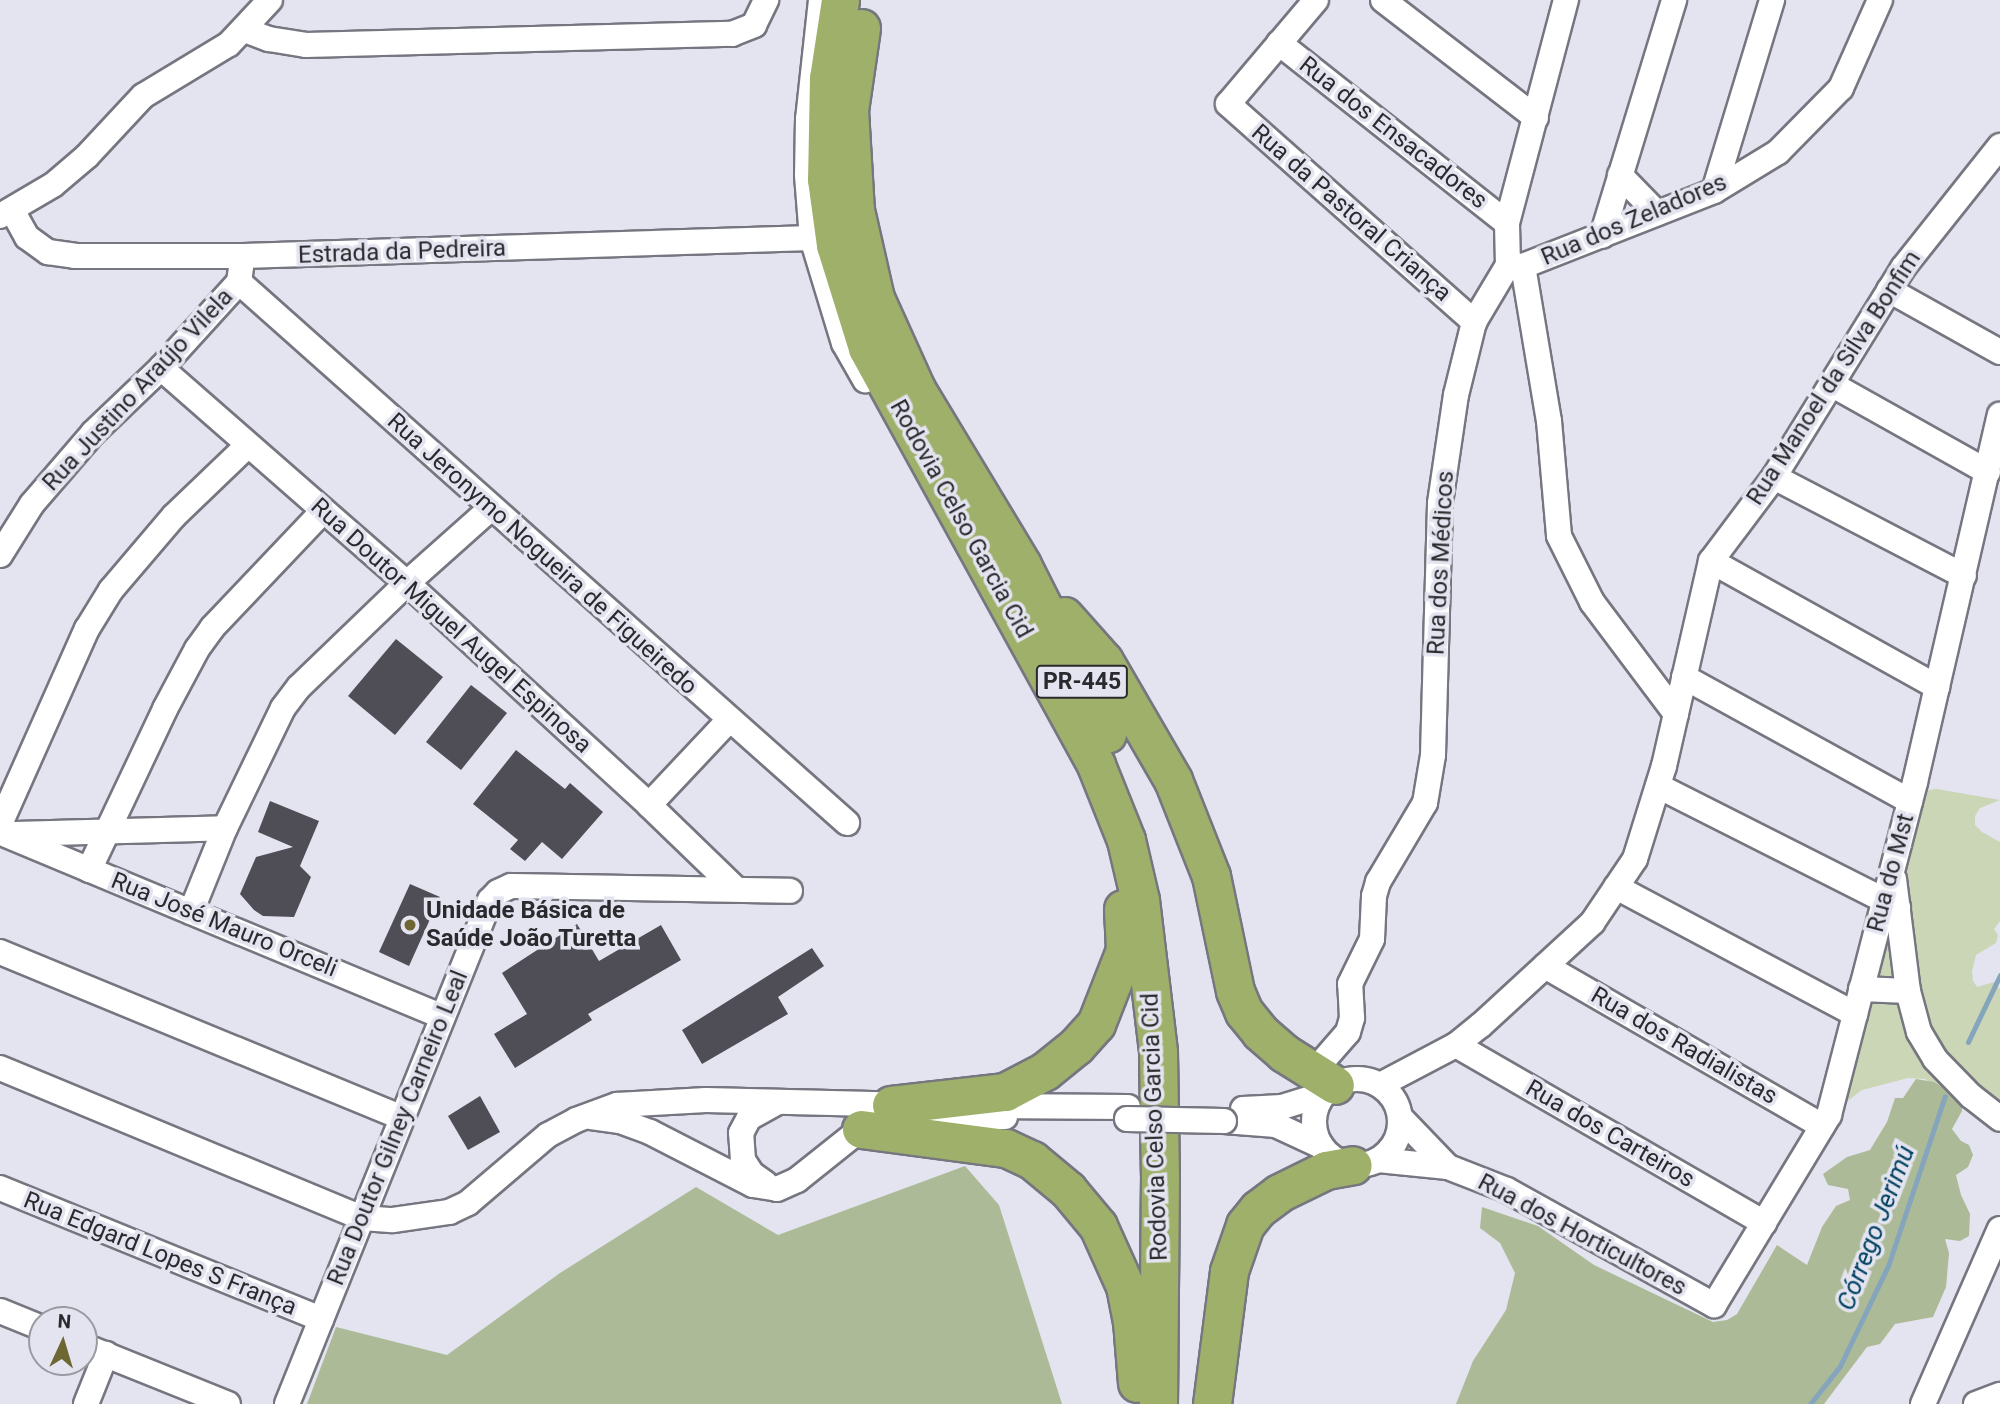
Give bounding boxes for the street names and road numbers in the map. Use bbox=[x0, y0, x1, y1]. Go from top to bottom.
street label: Rua dos Ensacadores bbox=[1293, 51, 1493, 215]
street label: Rua da Pastoral Criança bbox=[1245, 118, 1457, 308]
street label: Rua dos Zeladores bbox=[1537, 168, 1731, 272]
street label: Estrada da Pedreira bbox=[297, 234, 507, 270]
street label: Rua Manoel da Silva Bonfim bbox=[1741, 245, 1927, 511]
street label: Rua Justino Araújo Vilela bbox=[37, 283, 239, 497]
street label: Rodovia Celso Garcia Cid bbox=[883, 395, 1039, 643]
street label: Rua Jeronymo Nogueira de Figueiredo bbox=[381, 407, 703, 701]
street label: Rua dos Médicos bbox=[1422, 470, 1460, 656]
street label: Rua Doutor Miguel Augel Espinosa bbox=[305, 492, 597, 760]
road number: PR-445 bbox=[1035, 662, 1129, 702]
street label: Rua do Mst bbox=[1861, 811, 1921, 935]
street label: Rua José Mauro Orceli bbox=[107, 866, 341, 984]
street label: Rua Doutor Gilney Carneiro Leal bbox=[322, 966, 474, 1290]
street label: Rua dos Radialistas bbox=[1586, 981, 1782, 1111]
street label: Rodovia Celso Garcia Cid bbox=[1136, 993, 1174, 1261]
street label: Rua dos Carteiros bbox=[1520, 1074, 1700, 1194]
street label: Rua dos Horticultores bbox=[1473, 1168, 1691, 1302]
street label: Rua Edgard Lopes S França bbox=[19, 1186, 301, 1322]

